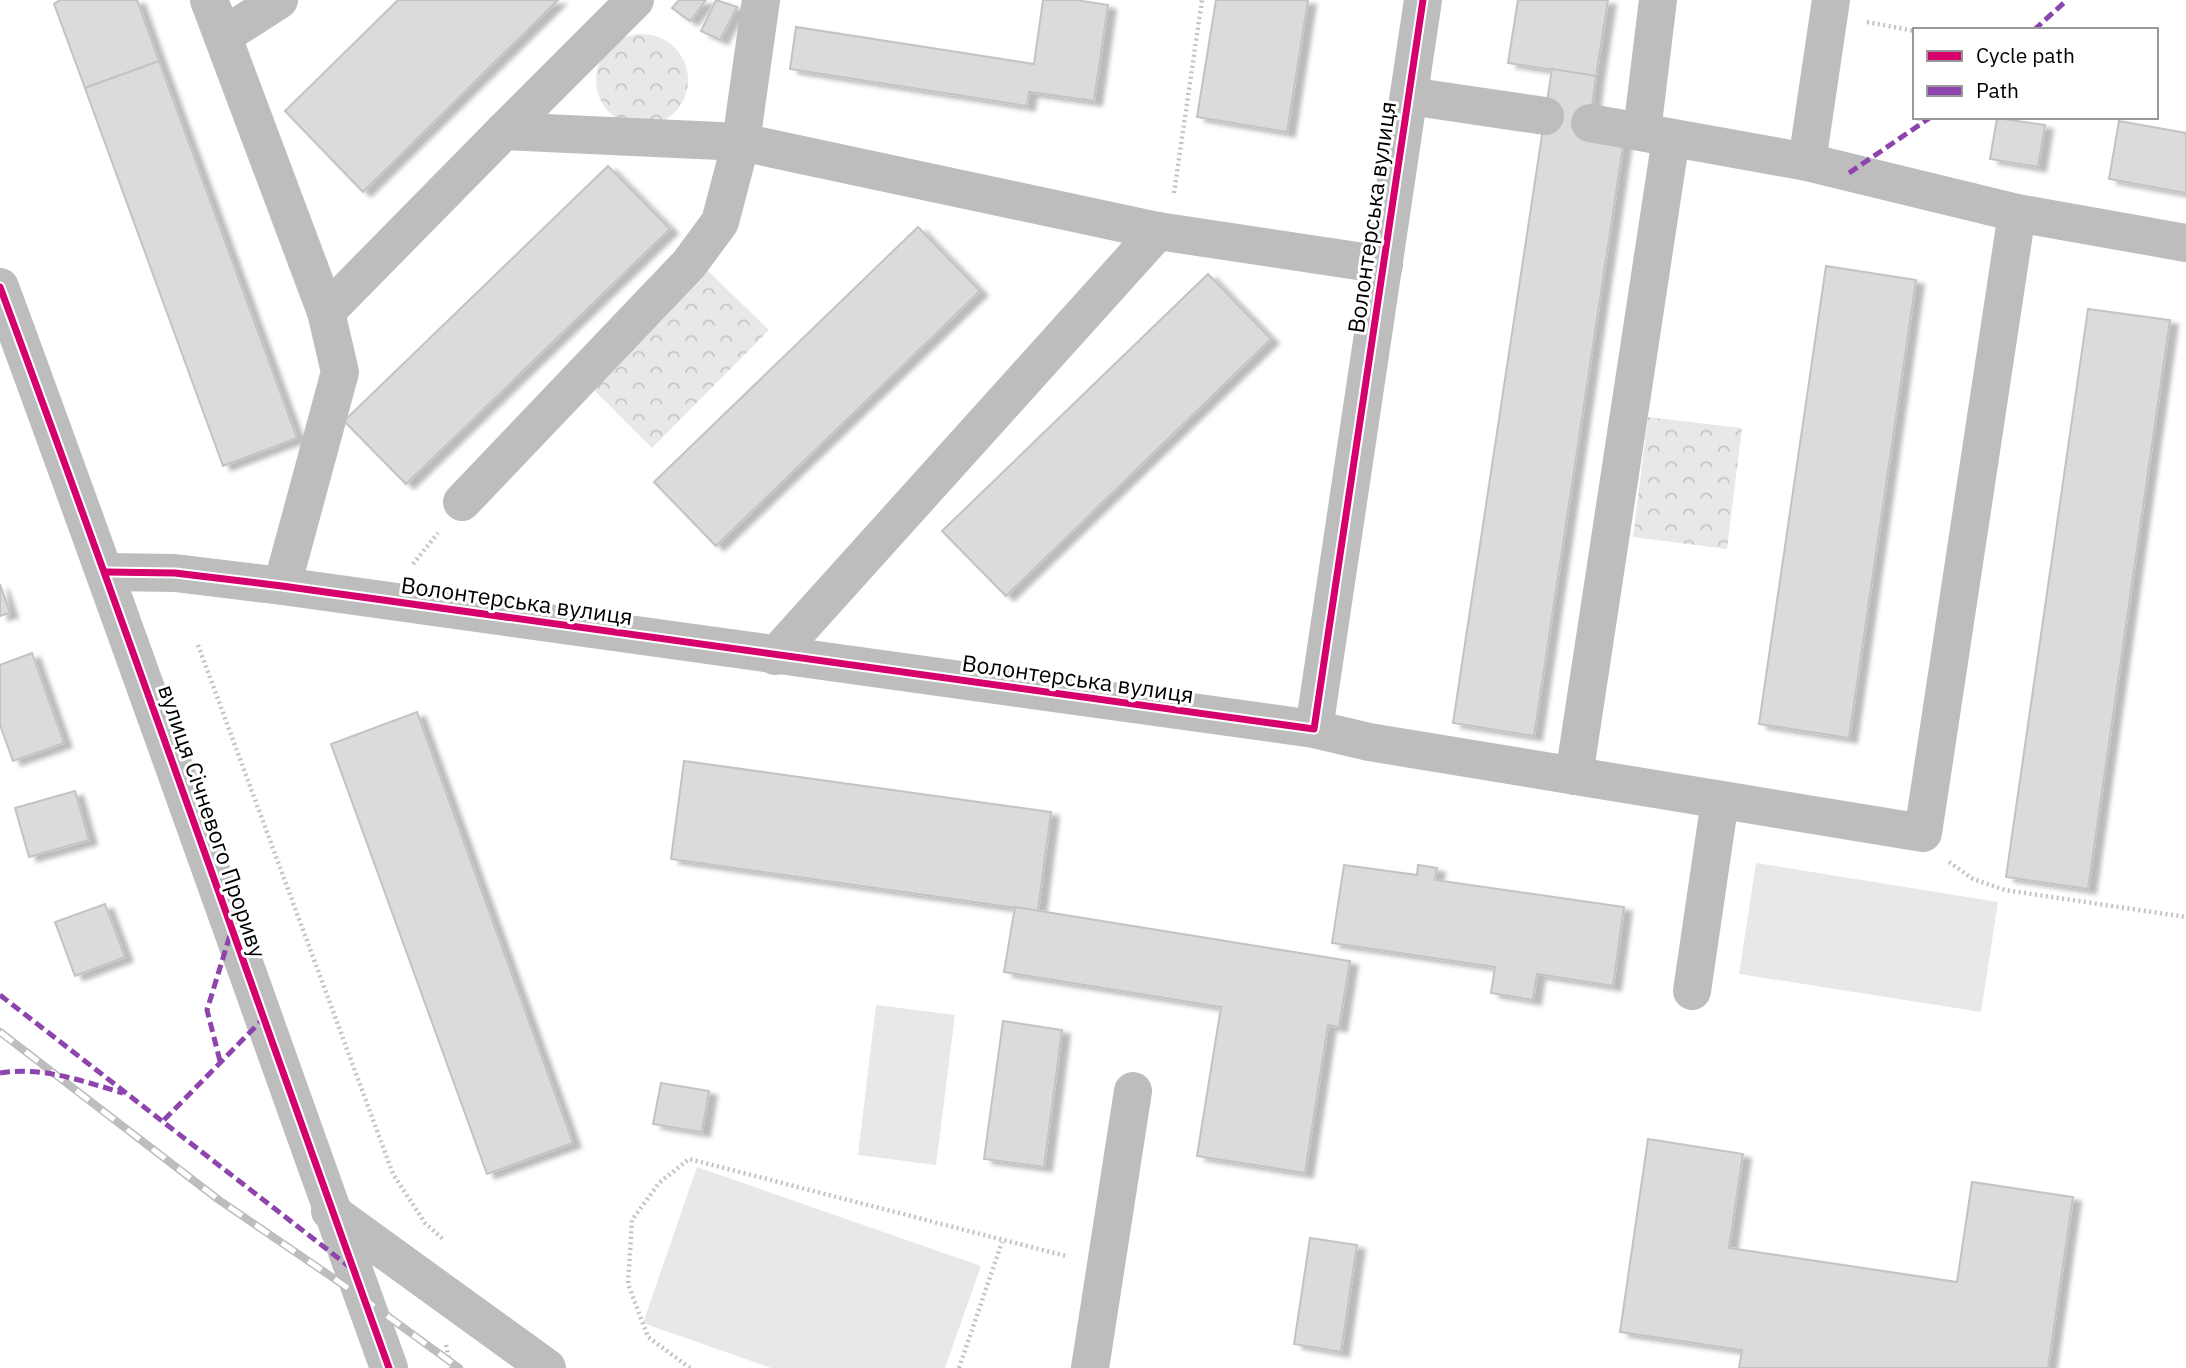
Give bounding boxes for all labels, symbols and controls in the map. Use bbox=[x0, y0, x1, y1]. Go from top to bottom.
legend bbox=[1913, 28, 2158, 119]
text: Cycle path bbox=[1976, 41, 2075, 69]
text: Path bbox=[1976, 76, 2019, 104]
street label: Волонтерська вулиця bbox=[1340, 99, 1402, 335]
street label: Волонтерська вулиця bbox=[399, 569, 635, 631]
street label: Волонтерська вулиця bbox=[960, 647, 1196, 709]
street label: вулиця Січневого Прориву bbox=[152, 680, 274, 962]

